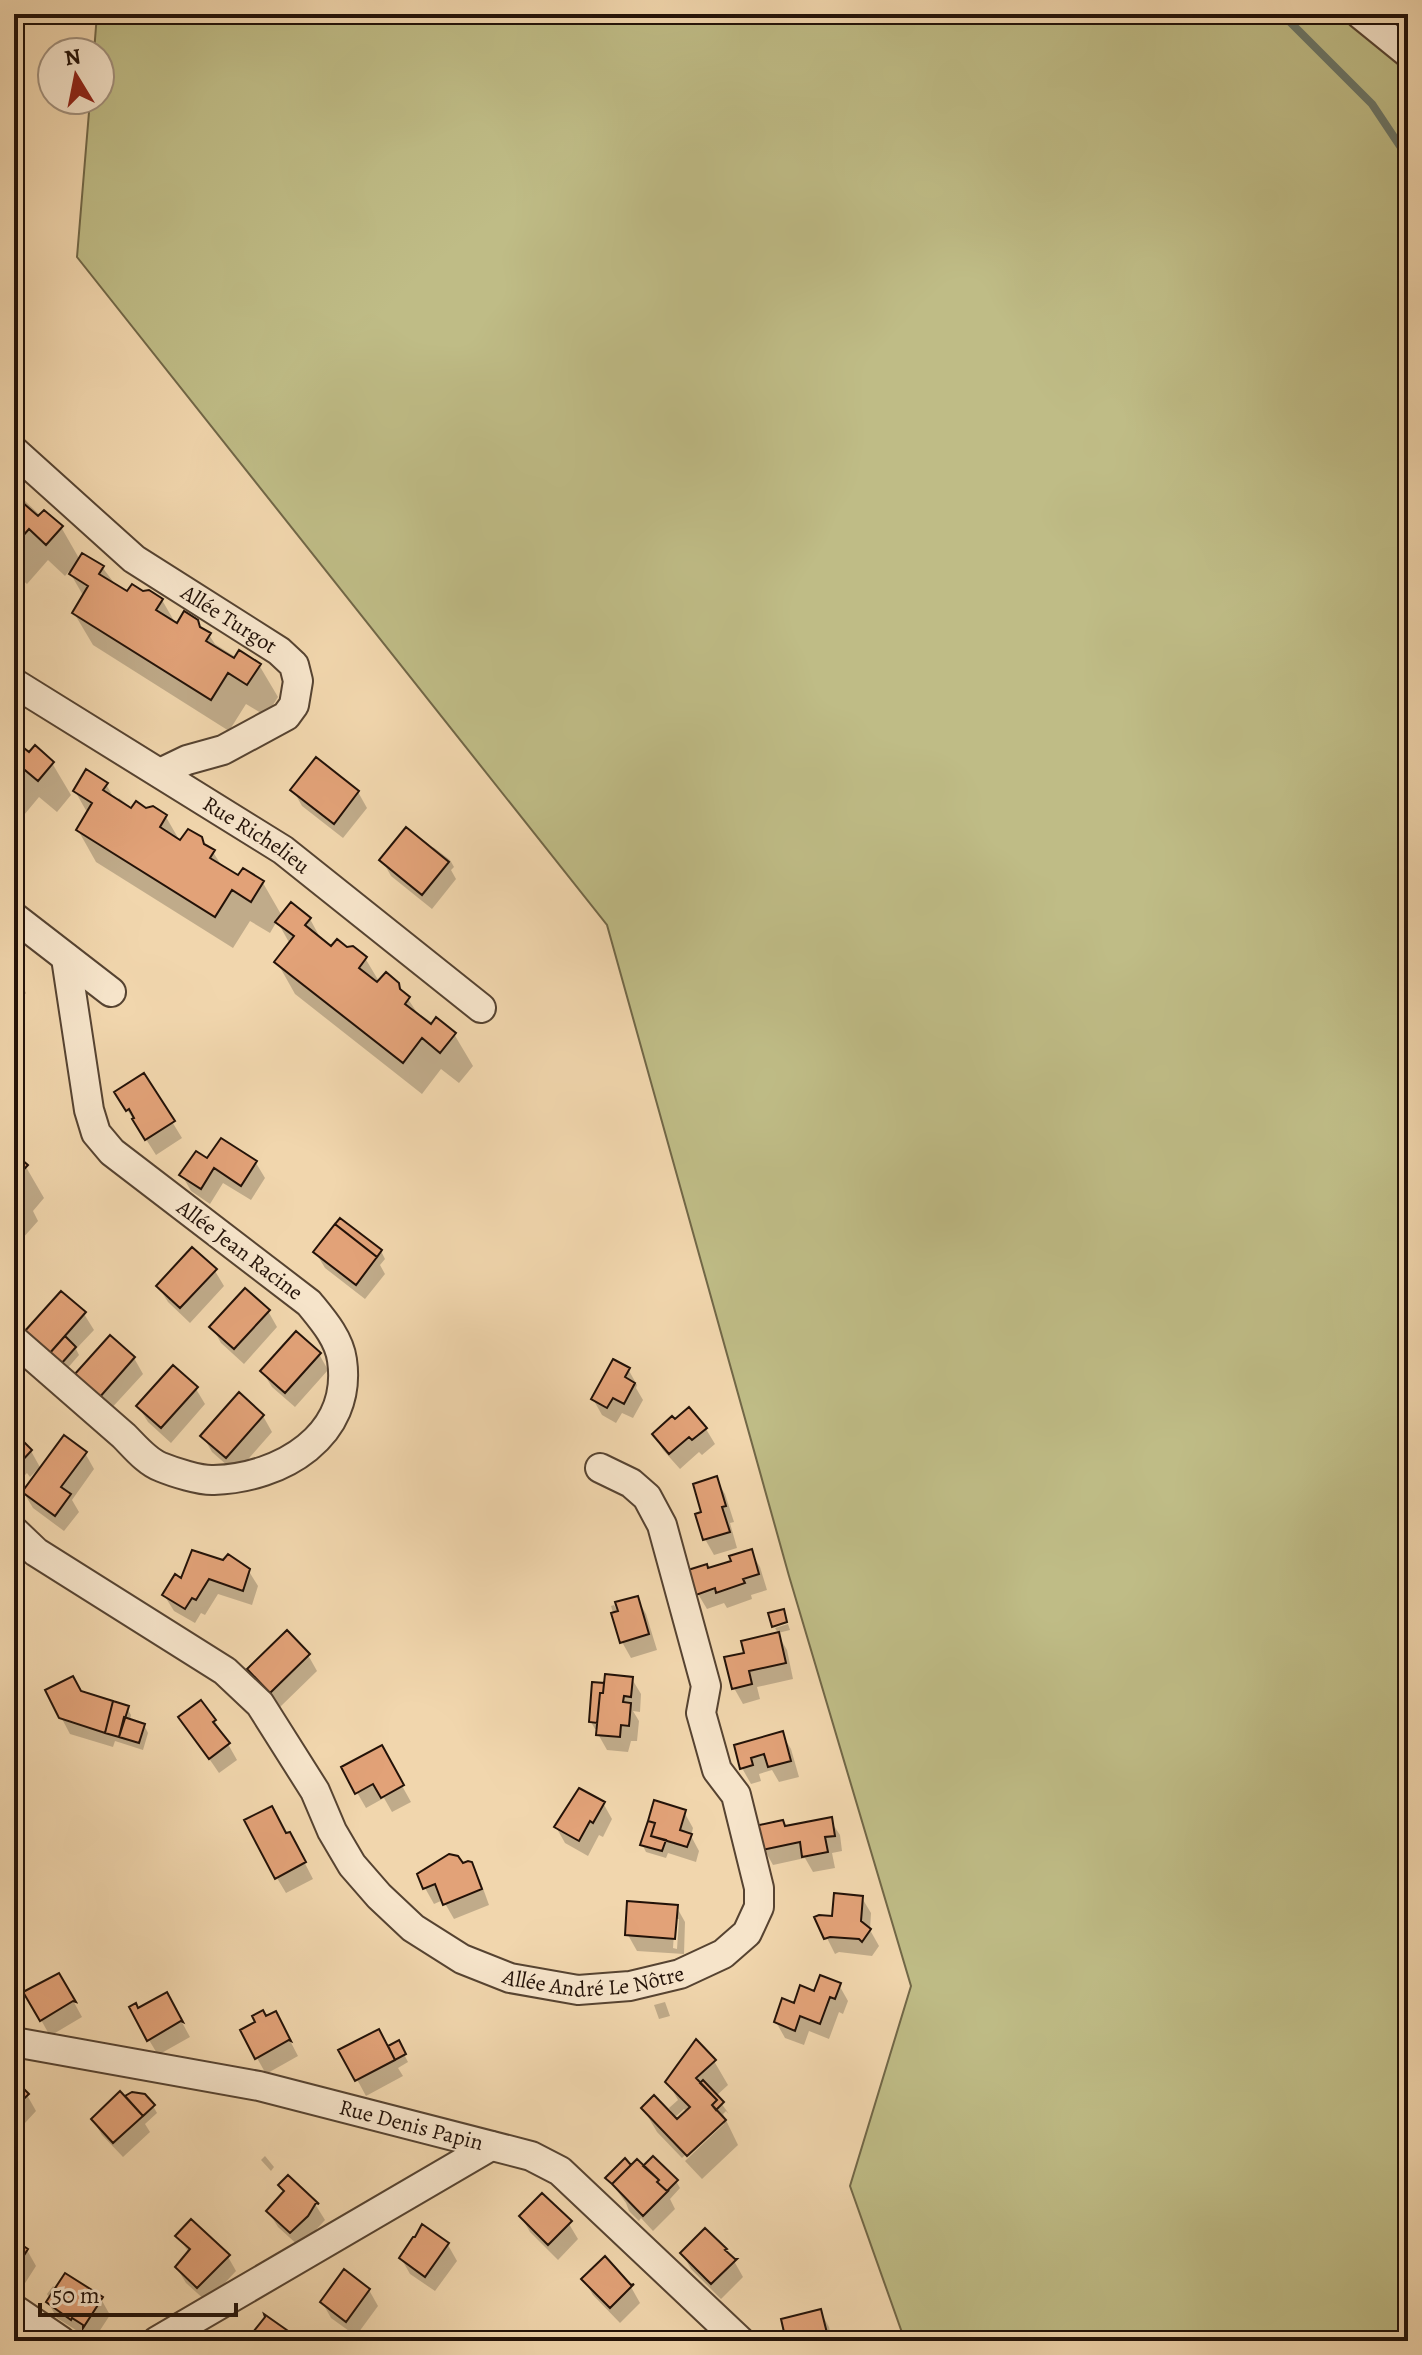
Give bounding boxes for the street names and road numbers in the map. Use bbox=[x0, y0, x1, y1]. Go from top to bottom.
street label: Allée Turgot bbox=[174, 577, 283, 661]
street label: Rue Richelieu bbox=[197, 789, 316, 881]
street label: Allée Jean Racine bbox=[170, 1192, 309, 1307]
street label: Allée André Le Nôtre bbox=[497, 1959, 687, 2005]
street label: Rue Denis Papin bbox=[336, 2092, 486, 2158]

